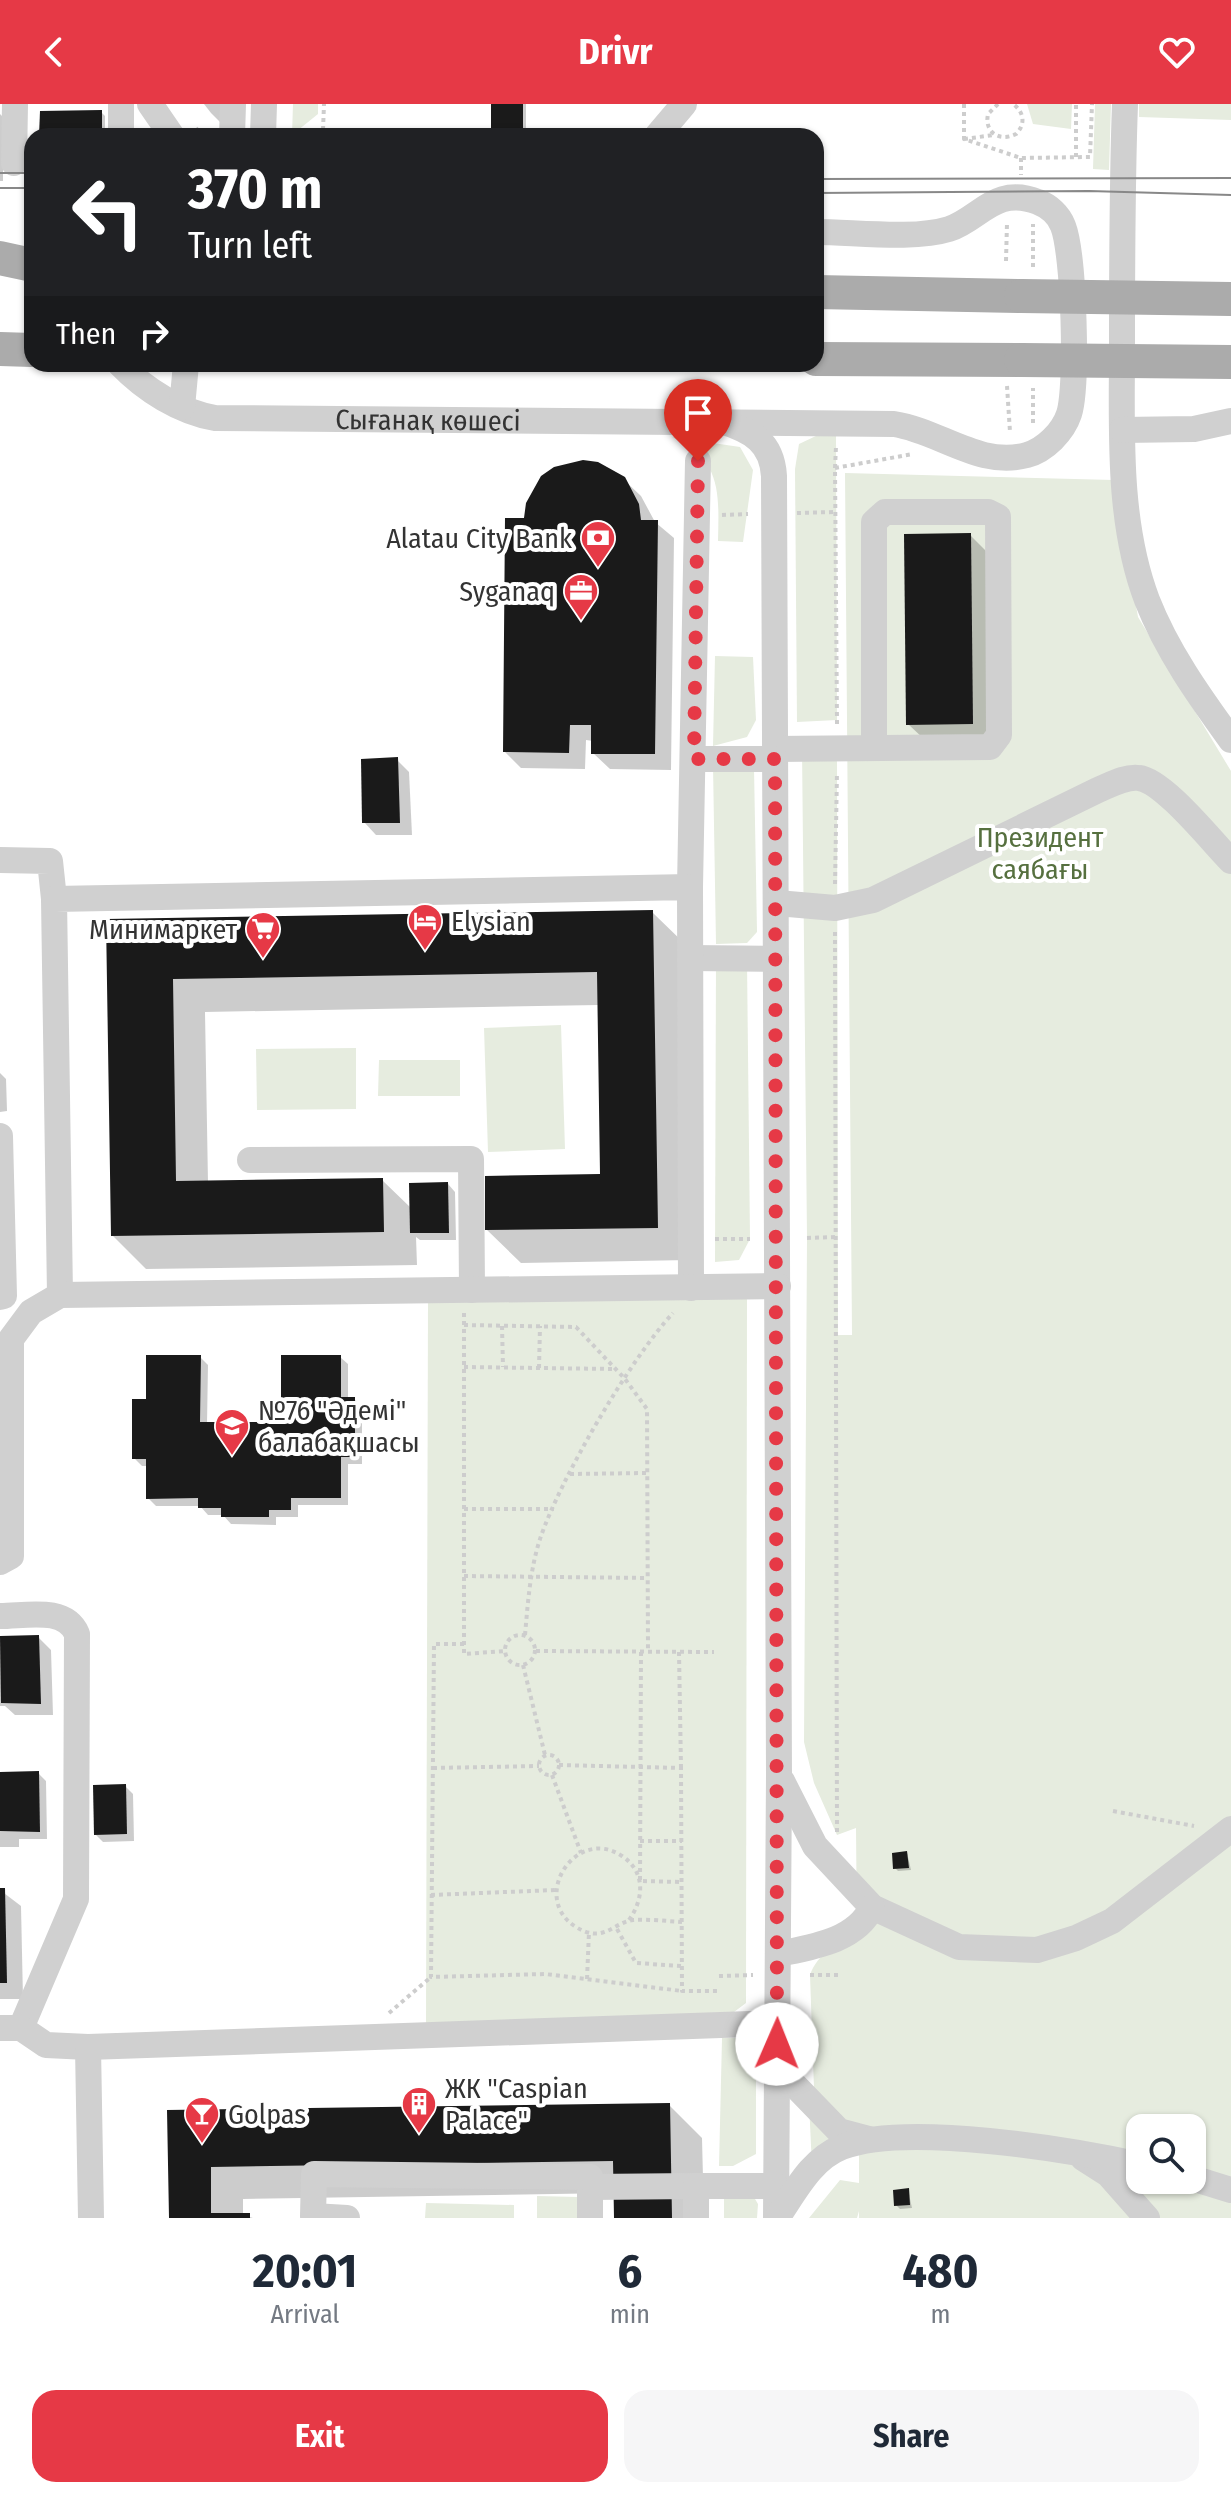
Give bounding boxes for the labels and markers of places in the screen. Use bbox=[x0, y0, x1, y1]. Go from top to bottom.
pin bbox=[664, 379, 732, 461]
bank icon: Alatau City Bank bbox=[579, 519, 617, 569]
place label: Alatau City Bank bbox=[386, 522, 573, 555]
office icon: Syganaq bbox=[562, 572, 600, 622]
place label: Syganaq bbox=[459, 575, 555, 608]
hotel icon: Elysian bbox=[406, 902, 444, 952]
place label: Elysian bbox=[451, 905, 531, 938]
supermarket icon: Минимаркет bbox=[244, 910, 282, 960]
place label: Минимаркет bbox=[89, 913, 238, 946]
place label: №76 "Әдемі" балабақшасы bbox=[258, 1394, 420, 1459]
school or university icon: №76 "Әдемі" балабақшасы bbox=[213, 1407, 251, 1457]
place label: ЖК "Caspian Palace" bbox=[445, 2072, 588, 2137]
building icon: ЖК "Caspian Palace" bbox=[400, 2085, 438, 2135]
bar icon: Golpas bbox=[183, 2095, 221, 2145]
place label: Golpas bbox=[228, 2098, 306, 2131]

